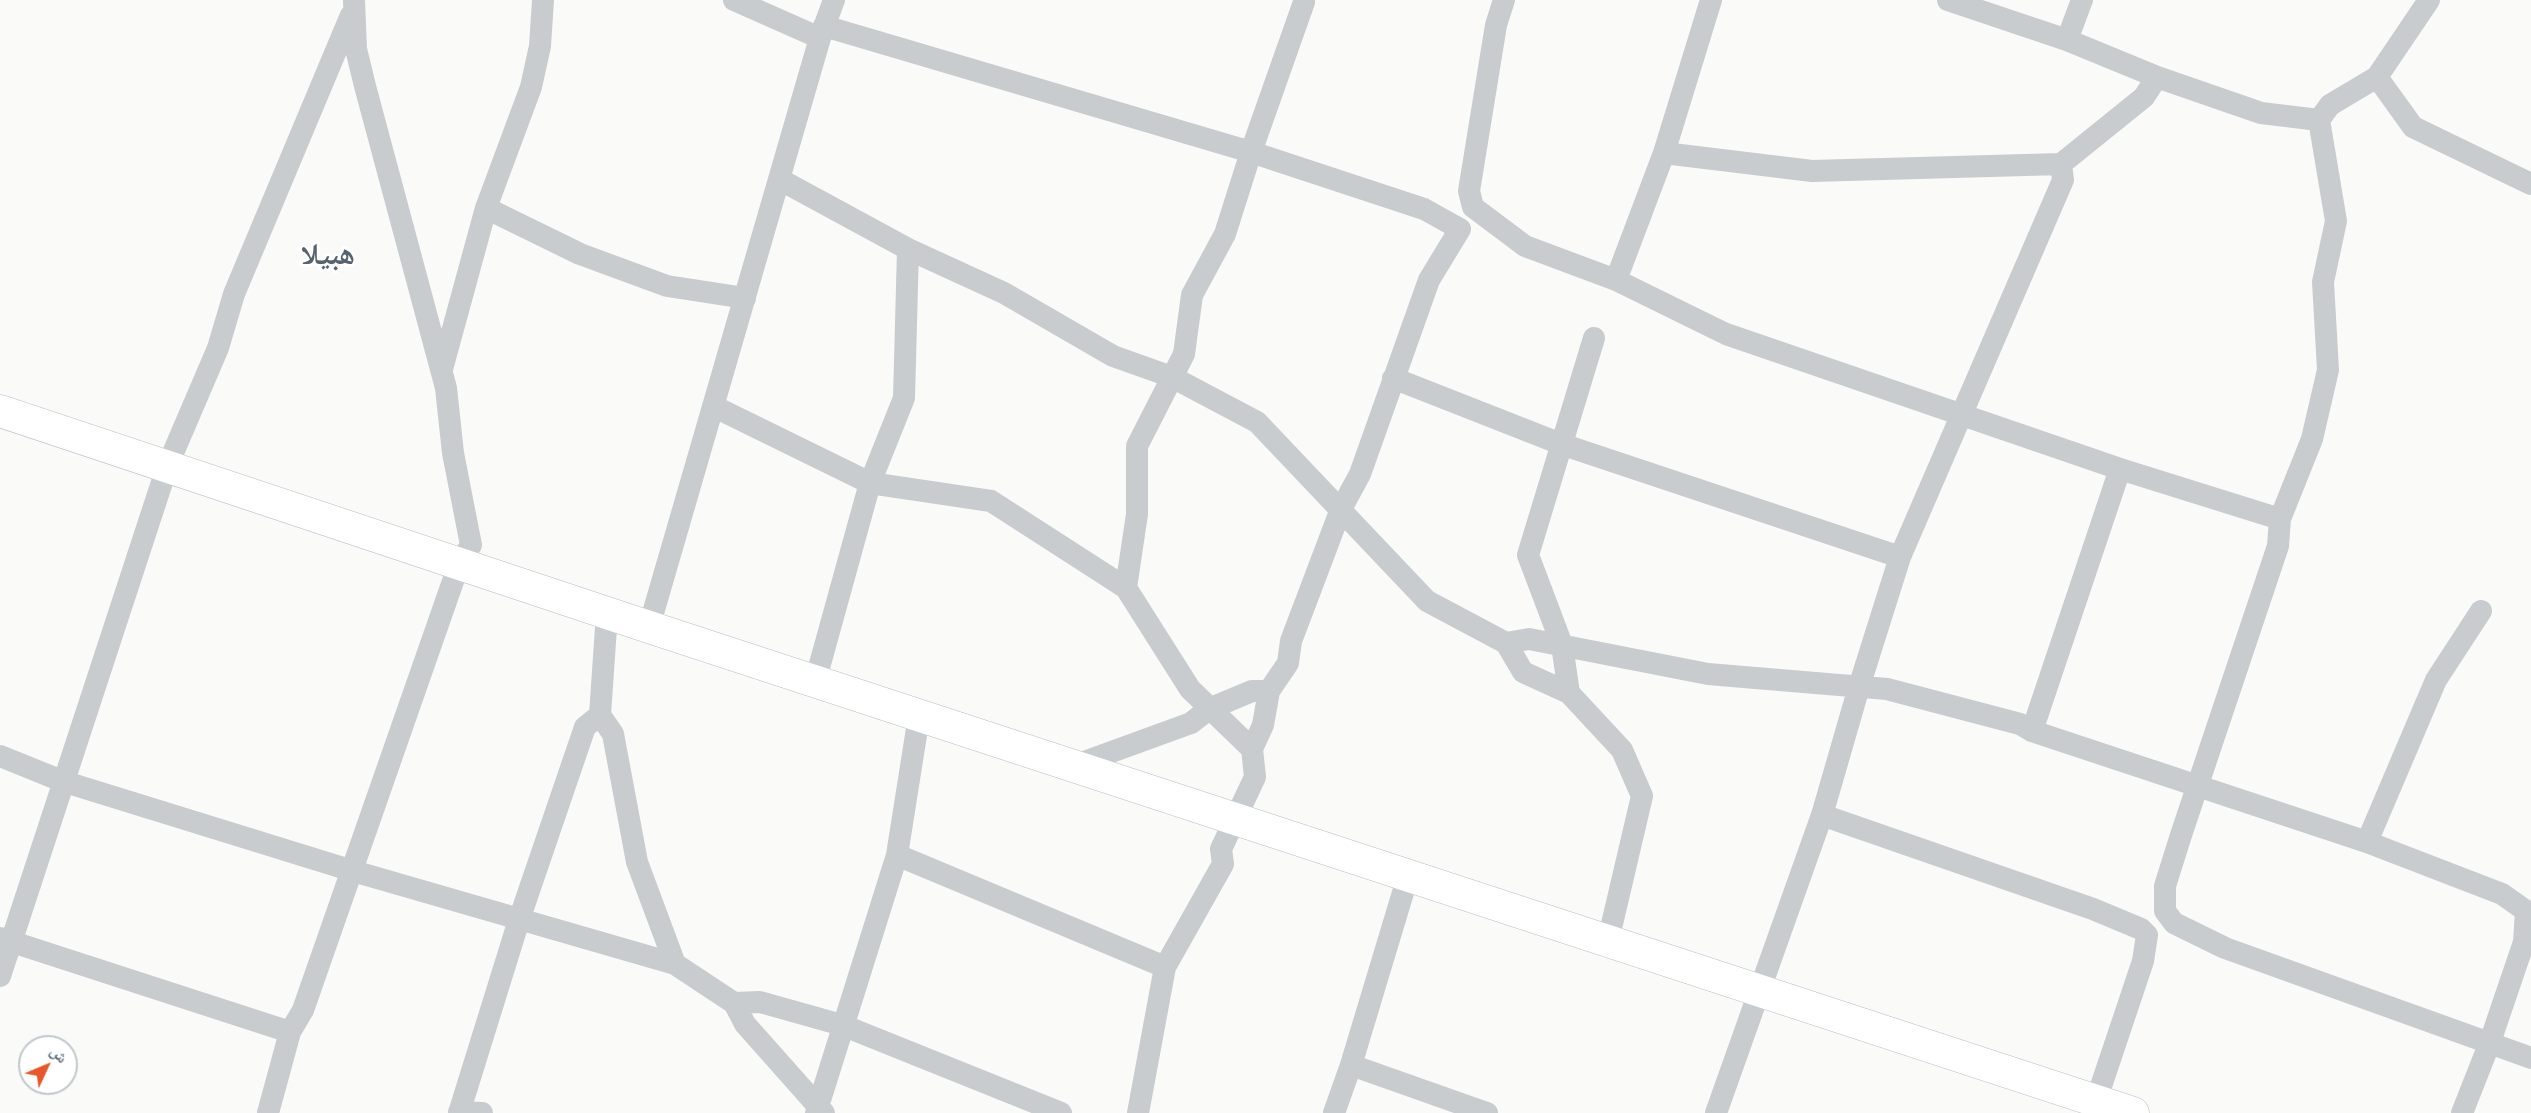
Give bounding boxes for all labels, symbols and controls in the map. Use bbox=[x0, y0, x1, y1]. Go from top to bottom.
district label: هبيلا bbox=[301, 237, 355, 273]
north arrow bbox=[18, 1035, 78, 1095]
text: ش bbox=[46, 1040, 73, 1068]

